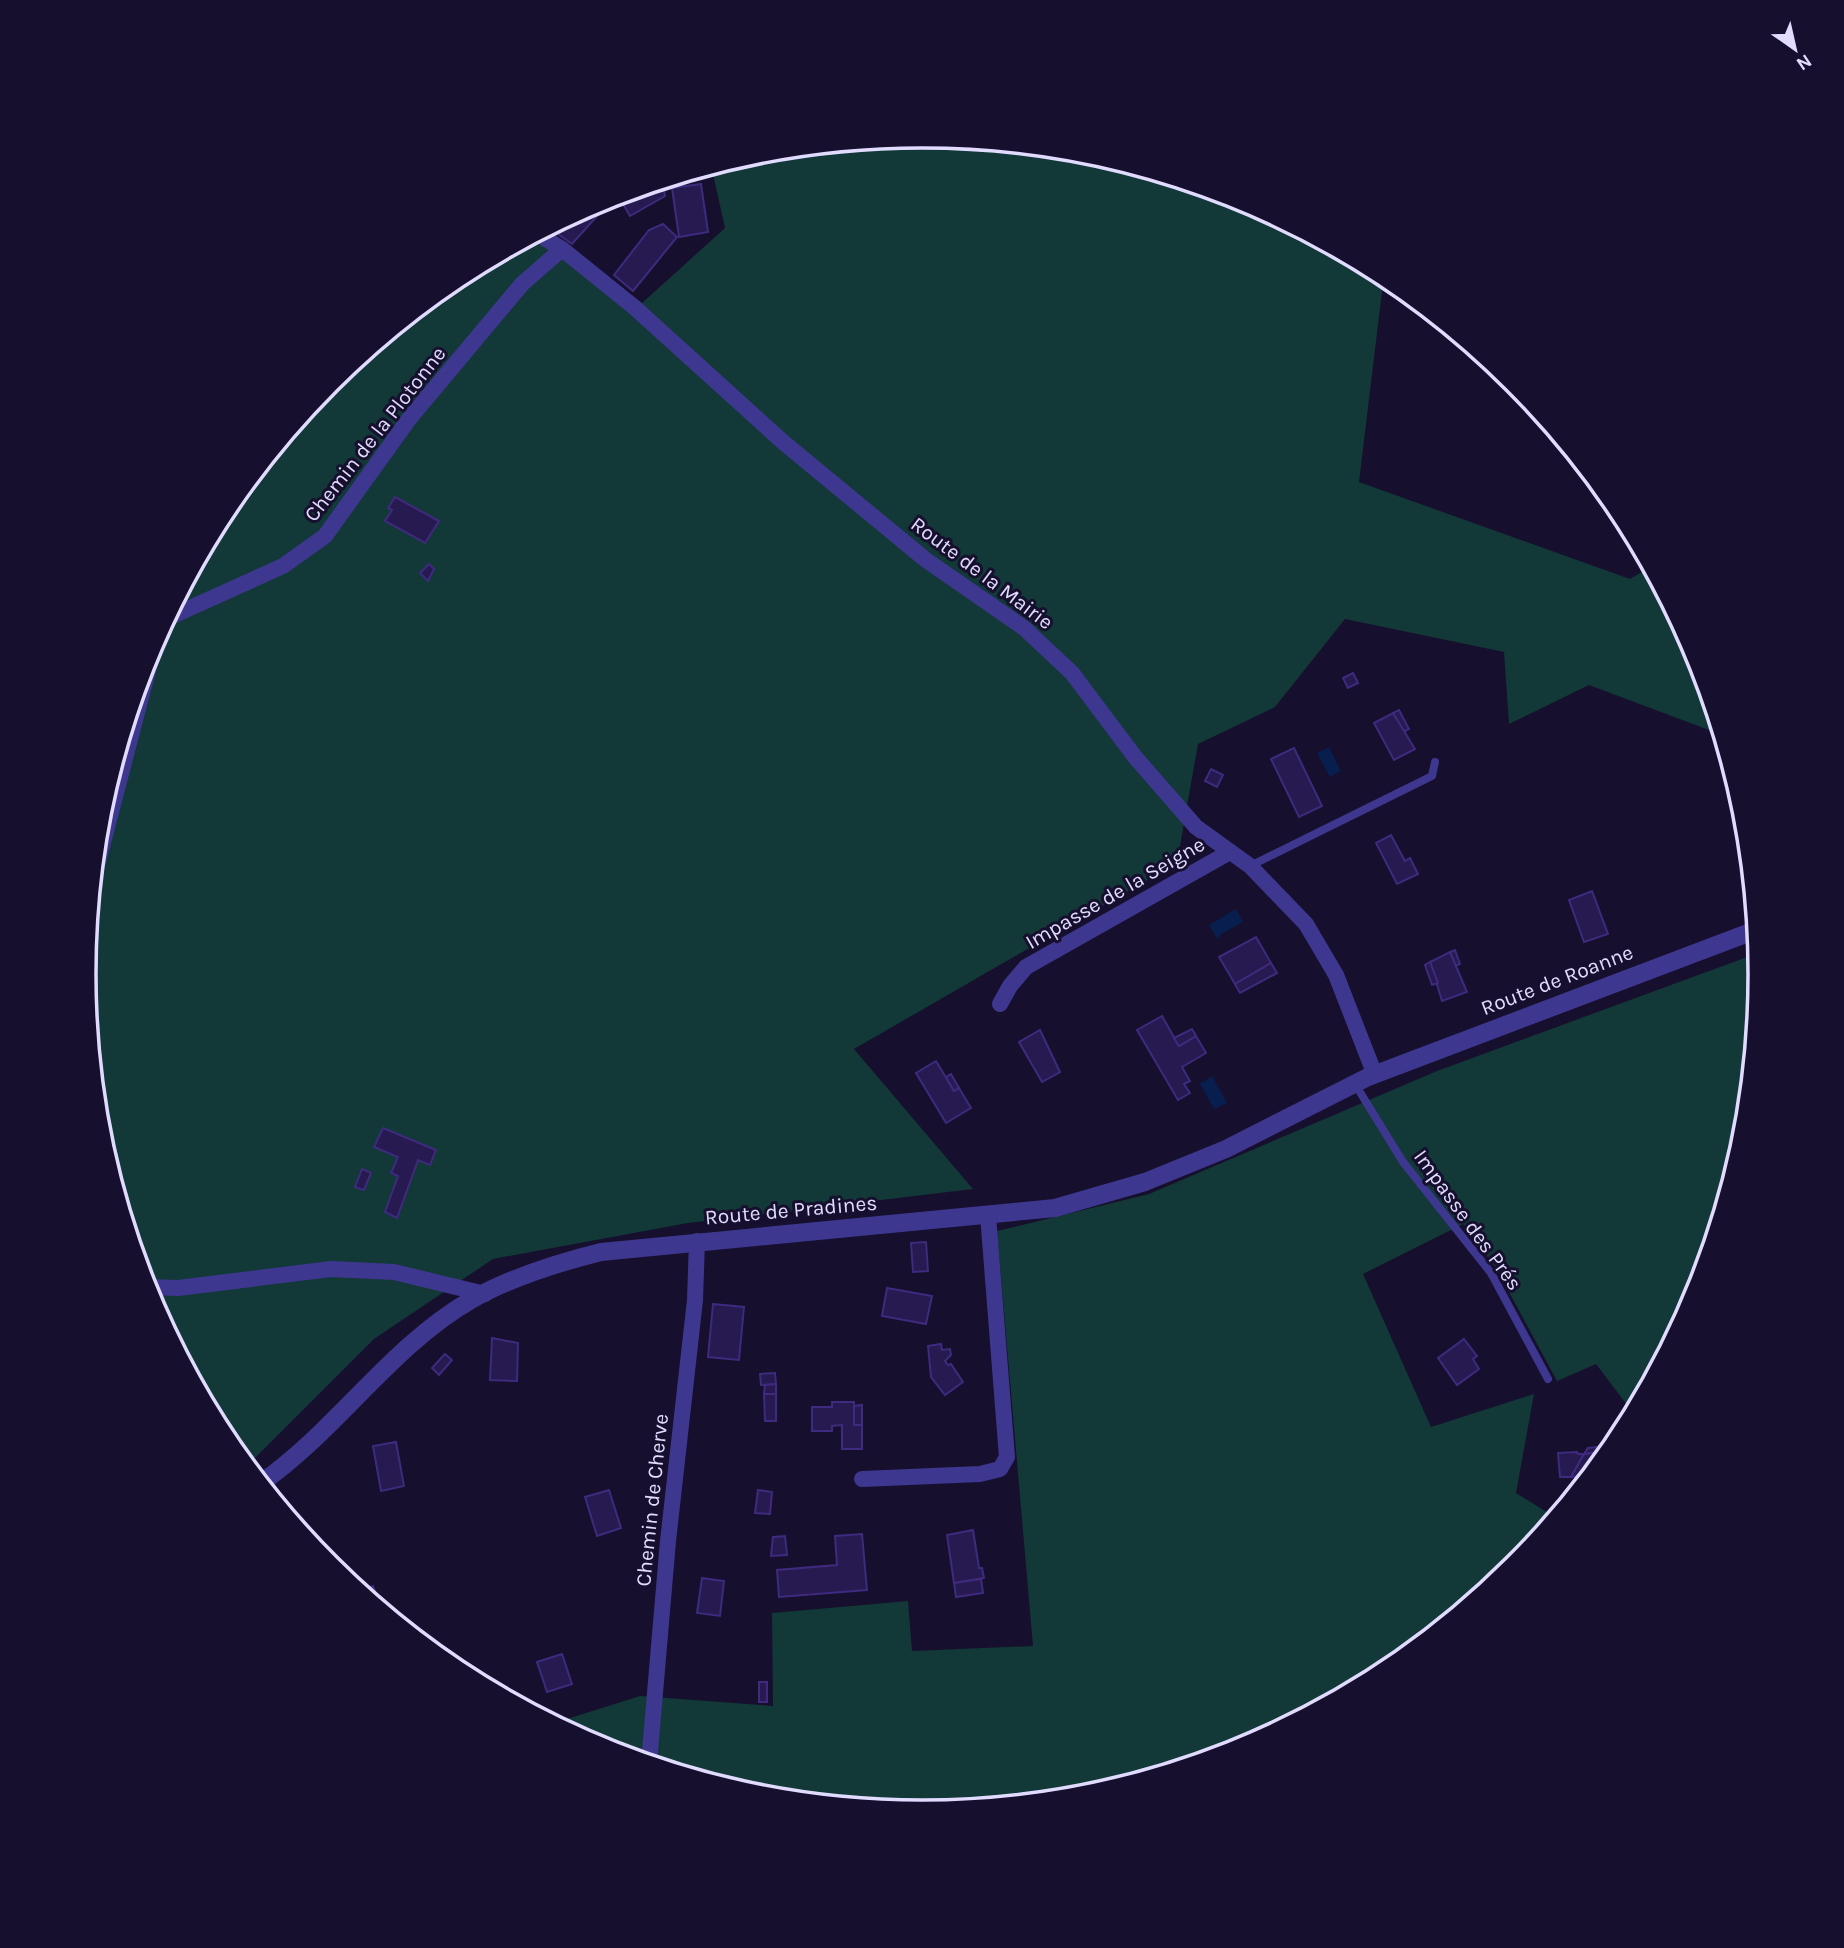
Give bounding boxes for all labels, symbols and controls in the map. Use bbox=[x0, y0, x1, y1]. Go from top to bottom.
north arrow bbox=[1760, 14, 1830, 84]
text: N bbox=[1792, 49, 1816, 75]
street label: Chemin de la Plotonne bbox=[299, 342, 451, 526]
street label: Route de la Mairie bbox=[906, 512, 1058, 634]
street label: Impasse de la Seigne bbox=[1021, 832, 1209, 954]
street label: Route de Roanne bbox=[1478, 940, 1636, 1020]
street label: Impasse des Prés bbox=[1409, 1145, 1527, 1295]
street label: Route de Pradines bbox=[704, 1191, 878, 1229]
street label: Chemin de Cherve bbox=[631, 1413, 673, 1587]

